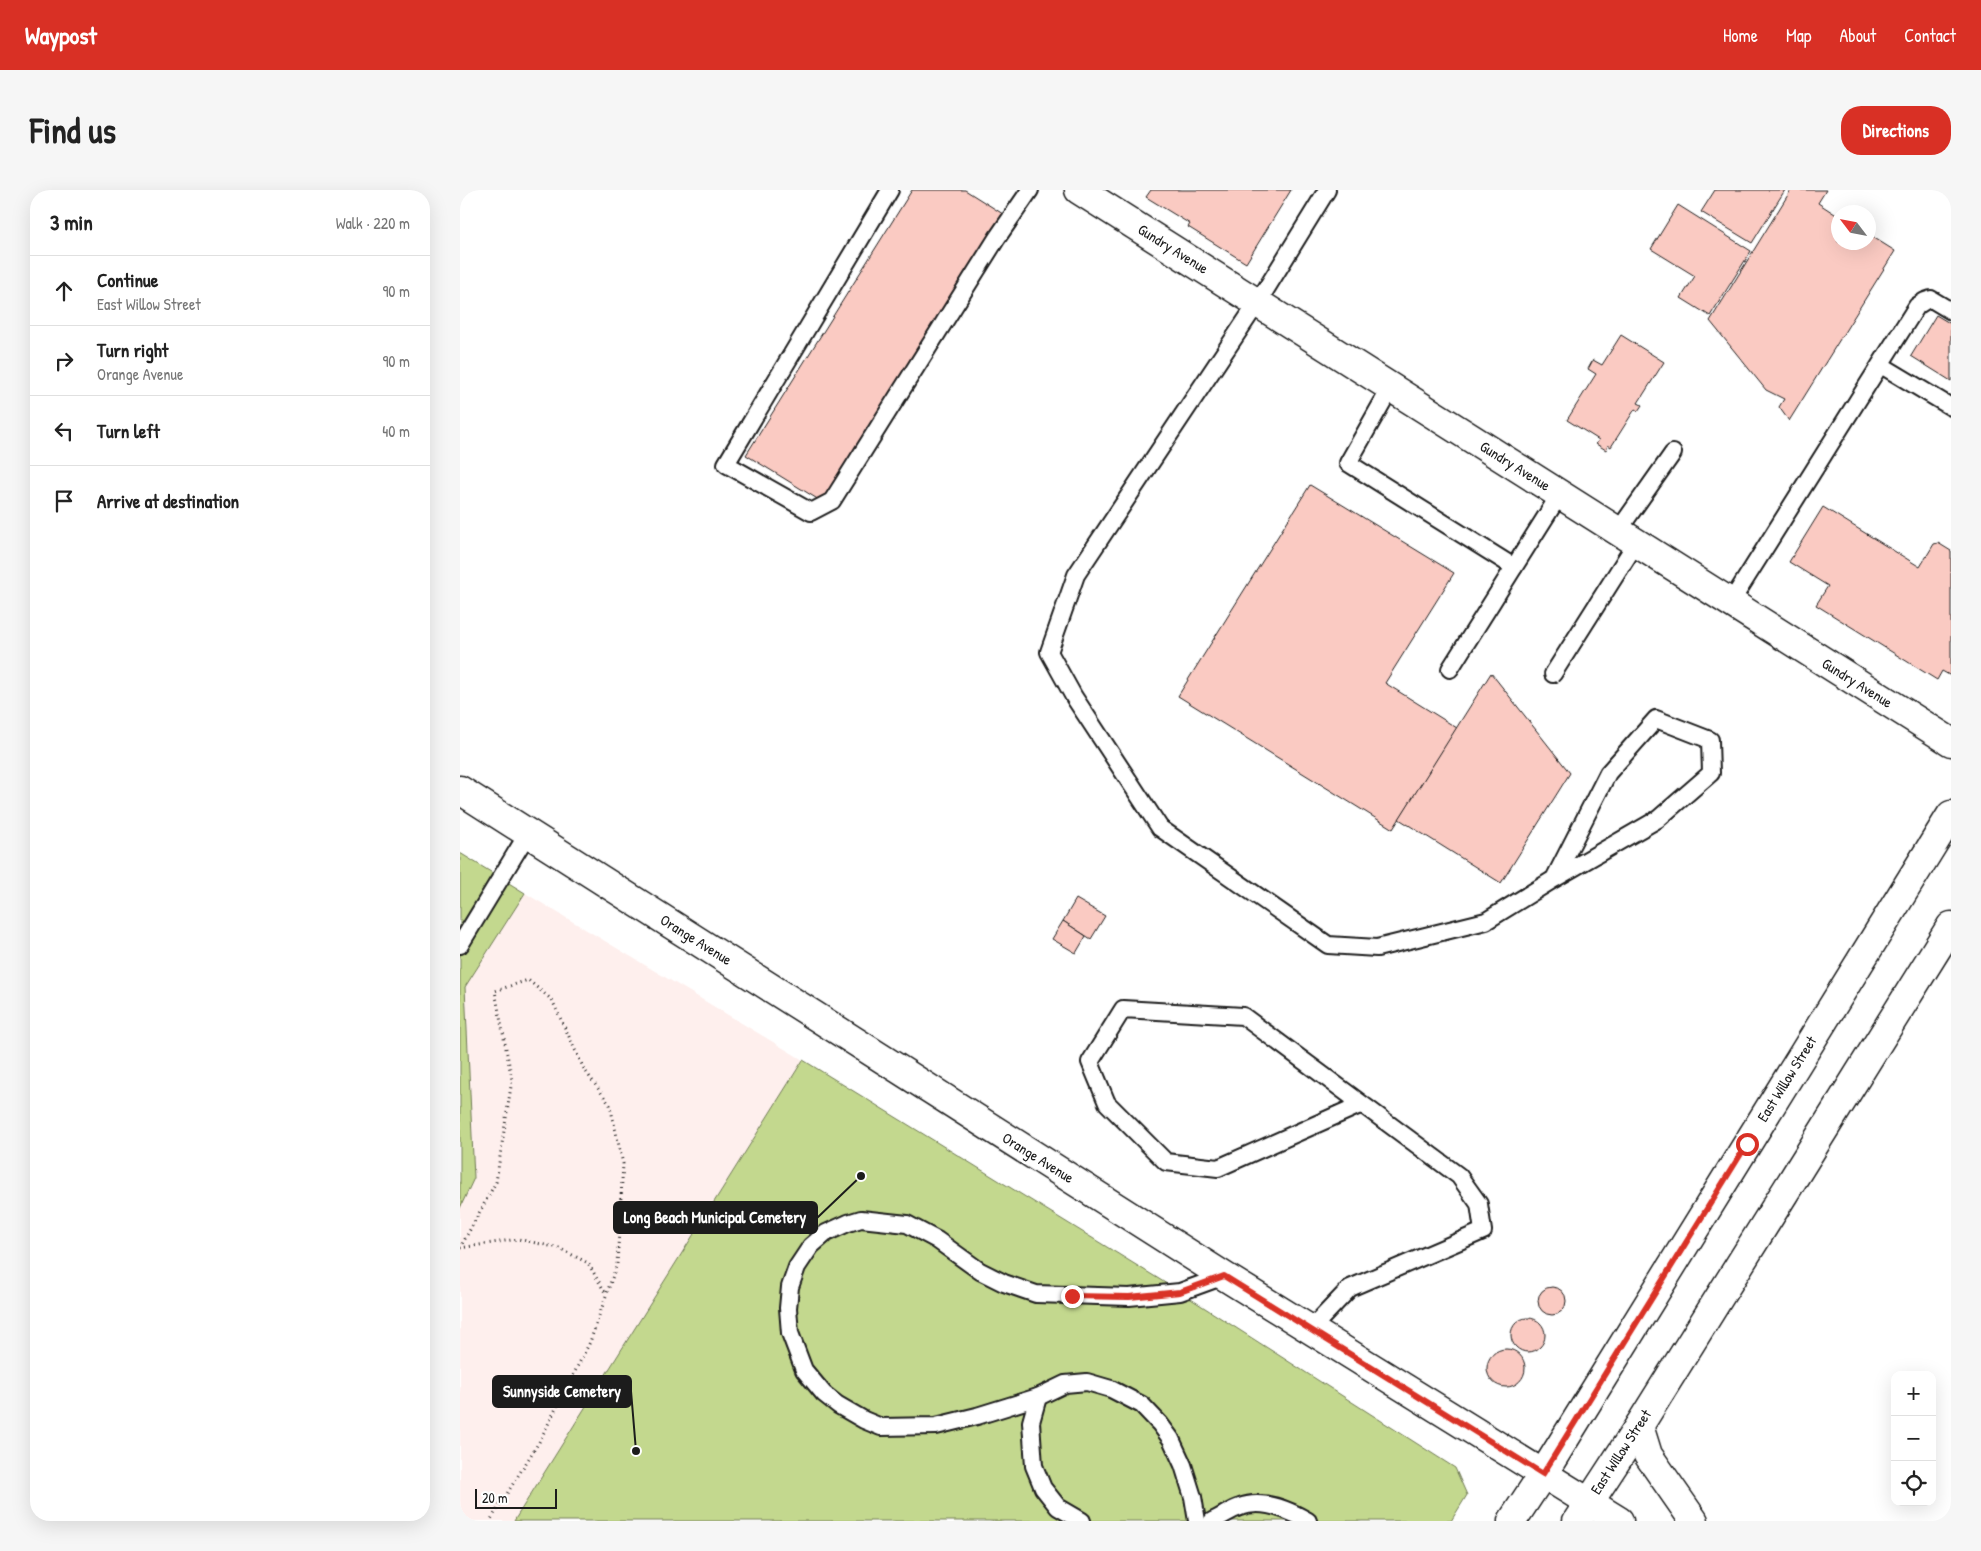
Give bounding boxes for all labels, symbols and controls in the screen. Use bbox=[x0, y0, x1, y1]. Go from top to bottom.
text: Waypost bbox=[25, 19, 97, 51]
text: Home bbox=[1723, 23, 1758, 48]
text: Map bbox=[1786, 23, 1811, 48]
text: About bbox=[1839, 23, 1876, 48]
text: Contact bbox=[1904, 23, 1956, 48]
button: Directions bbox=[1841, 106, 1951, 155]
text: Find us bbox=[30, 107, 116, 154]
north arrow bbox=[1831, 205, 1876, 250]
text: 3 min bbox=[50, 208, 93, 237]
text: Walk · 220 m bbox=[336, 212, 410, 234]
street label: Gundry Avenue bbox=[1134, 219, 1213, 279]
text: Continue bbox=[97, 267, 158, 293]
icon: ahead bbox=[50, 277, 78, 305]
text: 90 m bbox=[382, 280, 410, 302]
text: East Willow Street bbox=[97, 293, 201, 315]
text: Turn right bbox=[97, 337, 168, 363]
icon: right bbox=[50, 347, 78, 375]
text: 90 m bbox=[382, 350, 410, 372]
text: Orange Avenue bbox=[97, 363, 183, 385]
icon: left bbox=[50, 417, 78, 445]
text: Turn left bbox=[97, 418, 160, 444]
text: 40 m bbox=[382, 420, 410, 442]
street label: Gundry Avenue bbox=[1476, 436, 1555, 496]
icon: arrive bbox=[50, 487, 78, 515]
text: Arrive at destination bbox=[97, 488, 239, 514]
street label: Gundry Avenue bbox=[1818, 653, 1897, 713]
street label: Orange Avenue bbox=[656, 909, 736, 970]
street label: East Willow Street bbox=[1752, 1031, 1822, 1126]
street label: Orange Avenue bbox=[998, 1127, 1078, 1188]
route start bbox=[1736, 1133, 1759, 1156]
callout: Long Beach Municipal Cemetery bbox=[614, 1202, 817, 1233]
text: Long Beach Municipal Cemetery bbox=[624, 1206, 807, 1229]
route end bbox=[1061, 1285, 1084, 1308]
map controls bbox=[1891, 1371, 1936, 1506]
button: + bbox=[1891, 1371, 1936, 1416]
callout: Sunnyside Cemetery bbox=[493, 1376, 631, 1407]
text: Sunnyside Cemetery bbox=[503, 1380, 621, 1403]
street label: East Willow Street bbox=[1585, 1404, 1656, 1498]
button: − bbox=[1891, 1416, 1936, 1461]
button: locate bbox=[1891, 1461, 1936, 1506]
scale bar bbox=[475, 1486, 558, 1509]
text: 20 m bbox=[482, 1488, 508, 1507]

